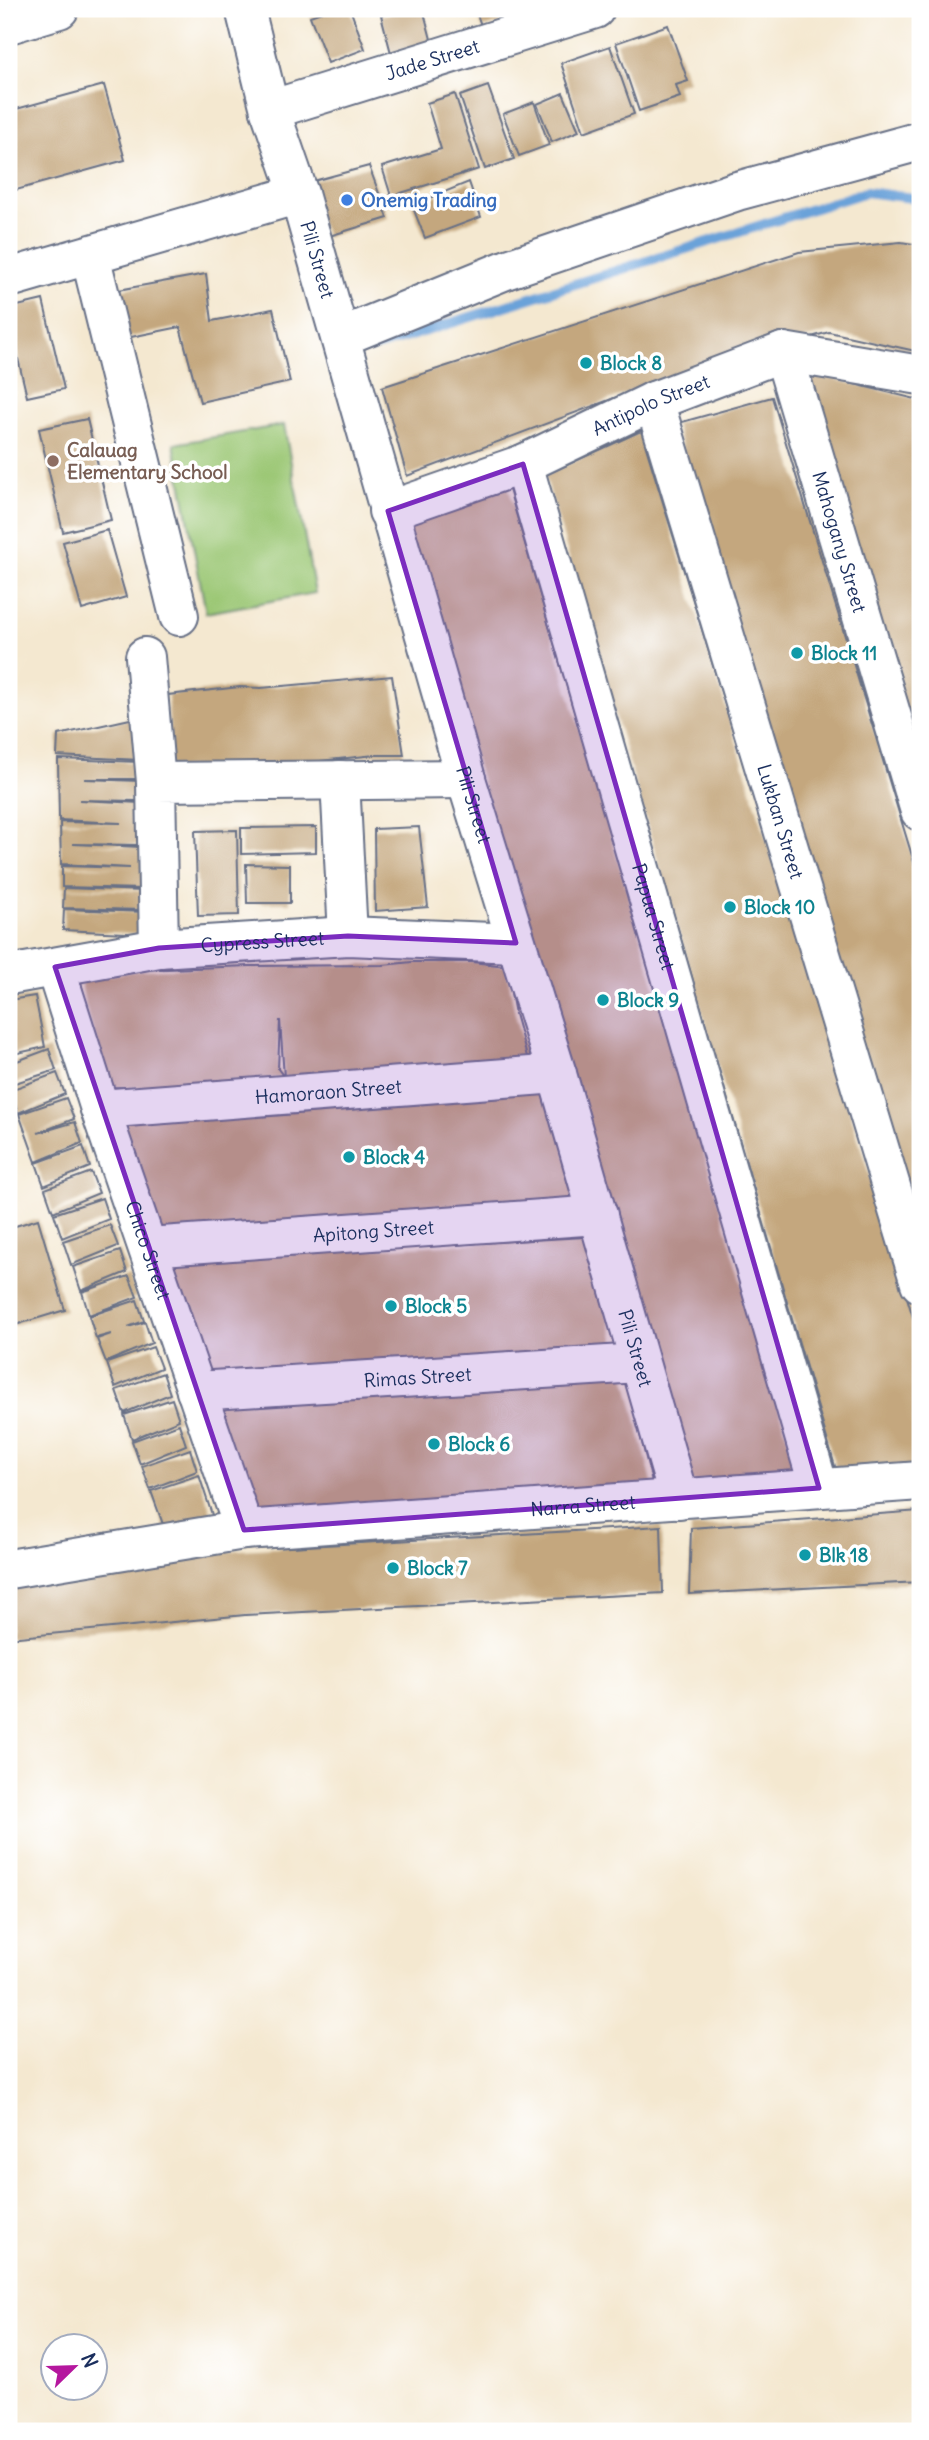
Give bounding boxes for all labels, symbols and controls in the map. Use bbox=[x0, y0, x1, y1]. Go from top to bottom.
street label: Jade Street bbox=[382, 34, 482, 85]
place label: Onemig Trading bbox=[361, 188, 497, 212]
marker: Onemig Trading bbox=[339, 192, 355, 208]
street label: Pili Street bbox=[295, 218, 340, 301]
place label: Block 8 bbox=[600, 351, 662, 375]
marker: Block 8 bbox=[578, 355, 594, 371]
street label: Antipolo Street bbox=[588, 369, 713, 441]
place label: Calauag Elementary School bbox=[67, 438, 228, 484]
marker: Calauag Elementary School bbox=[45, 453, 61, 469]
street label: Mahogany Street bbox=[807, 468, 872, 615]
place label: Block 11 bbox=[811, 641, 877, 665]
marker: Block 11 bbox=[789, 645, 805, 661]
street label: Lukban Street bbox=[752, 761, 809, 882]
street label: Pili Street bbox=[451, 763, 497, 846]
street label: Papua Street bbox=[627, 860, 681, 973]
place label: Block 10 bbox=[744, 895, 815, 919]
marker: Block 10 bbox=[722, 899, 738, 915]
street label: Cypress Street bbox=[200, 926, 325, 957]
place label: Block 9 bbox=[617, 988, 679, 1012]
marker: Block 9 bbox=[595, 992, 611, 1008]
street label: Hamoraon Street bbox=[254, 1074, 403, 1109]
place label: Block 4 bbox=[363, 1145, 425, 1169]
marker: Block 4 bbox=[341, 1149, 357, 1165]
street label: Chico Street bbox=[120, 1197, 176, 1303]
street label: Apitong Street bbox=[312, 1215, 435, 1247]
place label: Block 5 bbox=[405, 1294, 467, 1318]
marker: Block 5 bbox=[383, 1298, 399, 1314]
street label: Pili Street bbox=[613, 1306, 658, 1389]
street label: Rimas Street bbox=[363, 1362, 472, 1392]
place label: Block 6 bbox=[448, 1432, 510, 1456]
marker: Block 6 bbox=[426, 1436, 442, 1452]
street label: Narra Street bbox=[530, 1490, 636, 1521]
place label: Blk 18 bbox=[819, 1543, 868, 1567]
marker: Blk 18 bbox=[797, 1547, 813, 1563]
place label: Block 7 bbox=[407, 1556, 468, 1580]
marker: Block 7 bbox=[385, 1560, 401, 1576]
north arrow bbox=[38, 2332, 108, 2402]
text: N bbox=[76, 2350, 103, 2371]

